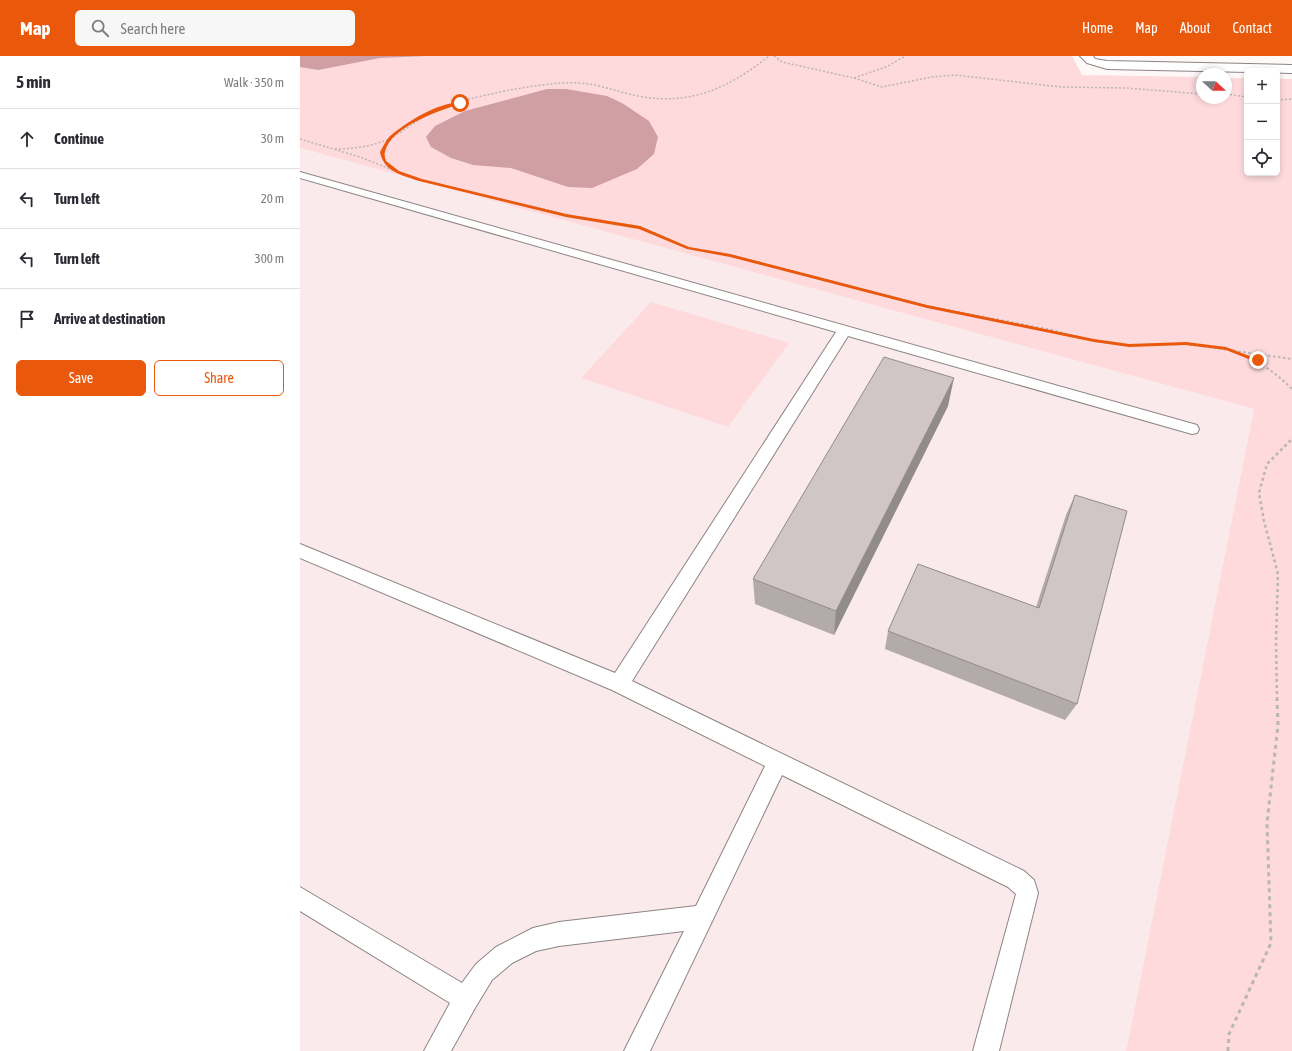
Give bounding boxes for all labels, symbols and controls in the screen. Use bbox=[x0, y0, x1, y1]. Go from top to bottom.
search box bbox=[75, 10, 355, 46]
text: Map bbox=[20, 17, 51, 39]
icon: search bbox=[89, 17, 111, 39]
text: Search here bbox=[121, 20, 185, 37]
text: Home bbox=[1082, 20, 1113, 36]
text: Map bbox=[1135, 20, 1158, 36]
text: About bbox=[1180, 20, 1211, 36]
text: Contact bbox=[1233, 20, 1272, 36]
north arrow bbox=[1196, 68, 1232, 104]
map controls bbox=[1244, 68, 1280, 176]
button: + bbox=[1244, 68, 1280, 104]
text: 5 min bbox=[16, 72, 51, 92]
text: Walk · 350 m bbox=[224, 75, 284, 90]
route start bbox=[451, 94, 469, 112]
button: − bbox=[1244, 104, 1280, 140]
icon: ahead bbox=[16, 128, 38, 150]
text: Continue bbox=[54, 130, 104, 147]
text: 30 m bbox=[261, 131, 284, 146]
button: locate bbox=[1244, 140, 1280, 176]
icon: left bbox=[16, 188, 38, 210]
text: Turn left bbox=[54, 190, 100, 207]
text: 20 m bbox=[261, 191, 284, 206]
icon: left bbox=[16, 248, 38, 270]
text: Turn left bbox=[54, 250, 100, 267]
text: 300 m bbox=[255, 251, 284, 266]
icon: arrive bbox=[16, 308, 38, 330]
text: Arrive at destination bbox=[54, 310, 165, 327]
route end bbox=[1249, 351, 1267, 369]
button: Save bbox=[16, 360, 146, 396]
button: Share bbox=[154, 360, 284, 396]

